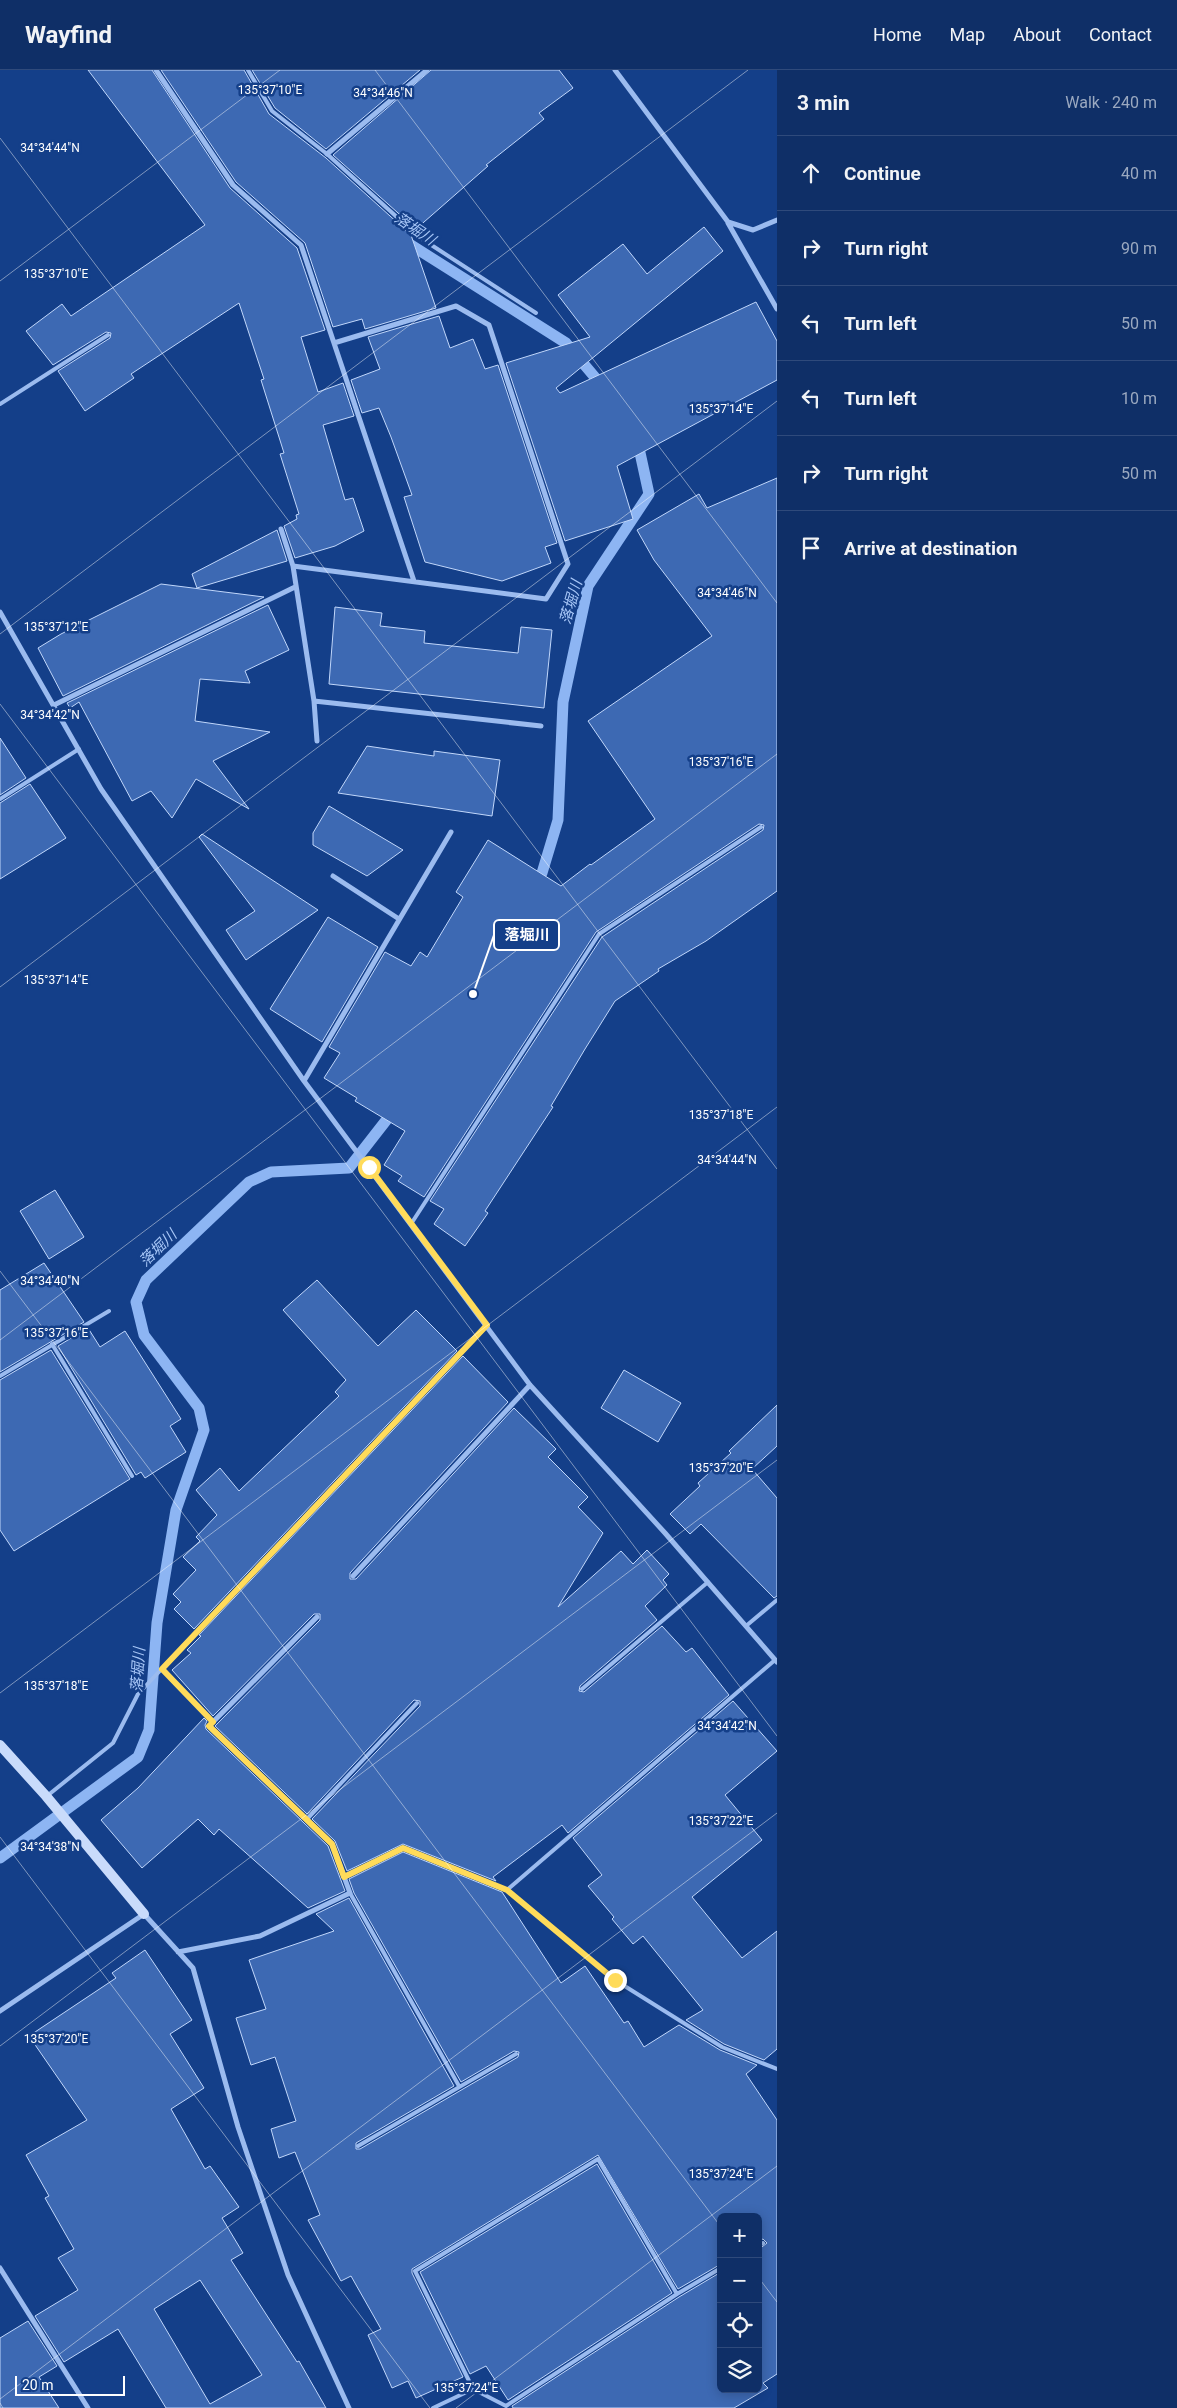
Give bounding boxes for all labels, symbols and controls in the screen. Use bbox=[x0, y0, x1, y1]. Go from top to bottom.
text: Wayfind bbox=[25, 21, 112, 49]
text: Home bbox=[873, 24, 922, 45]
text: Map bbox=[950, 24, 985, 45]
text: About bbox=[1013, 24, 1061, 45]
text: Contact bbox=[1089, 24, 1152, 45]
text: 135°37'10"E bbox=[238, 83, 302, 97]
text: 34°34'46"N bbox=[353, 86, 413, 100]
text: 3 min bbox=[797, 91, 850, 115]
text: Walk · 240 m bbox=[1065, 93, 1157, 112]
text: 34°34'44"N bbox=[20, 141, 80, 155]
icon: ahead bbox=[797, 159, 825, 187]
text: Continue bbox=[844, 162, 921, 185]
text: 40 m bbox=[1121, 164, 1157, 183]
water label: 落堀川 bbox=[391, 209, 440, 250]
icon: right bbox=[797, 234, 825, 262]
text: Turn right bbox=[844, 237, 928, 260]
text: 90 m bbox=[1121, 239, 1157, 258]
text: 135°37'10"E bbox=[24, 267, 88, 281]
icon: left bbox=[797, 309, 825, 337]
text: Turn left bbox=[844, 312, 917, 335]
text: 50 m bbox=[1121, 314, 1157, 333]
icon: left bbox=[797, 384, 825, 412]
text: Turn left bbox=[844, 387, 917, 410]
text: 10 m bbox=[1121, 389, 1157, 408]
text: 135°37'14"E bbox=[689, 402, 753, 416]
icon: right bbox=[797, 459, 825, 487]
text: Turn right bbox=[844, 462, 928, 485]
text: 50 m bbox=[1121, 464, 1157, 483]
icon: arrive bbox=[797, 534, 825, 562]
text: Arrive at destination bbox=[844, 537, 1017, 560]
water label: 落堀川 bbox=[556, 576, 586, 626]
text: 34°34'46"N bbox=[697, 586, 757, 600]
text: 135°37'12"E bbox=[24, 620, 88, 634]
text: 34°34'42"N bbox=[20, 708, 80, 722]
text: 135°37'16"E bbox=[689, 755, 753, 769]
callout: 落堀川 bbox=[494, 920, 559, 950]
text: 落堀川 bbox=[504, 926, 550, 944]
text: 135°37'14"E bbox=[24, 973, 88, 987]
text: 135°37'18"E bbox=[689, 1108, 753, 1122]
text: 34°34'44"N bbox=[697, 1153, 757, 1167]
route start bbox=[358, 1156, 381, 1179]
water label: 落堀川 bbox=[136, 1225, 182, 1270]
text: 34°34'40"N bbox=[20, 1274, 80, 1288]
text: 135°37'16"E bbox=[24, 1326, 88, 1340]
text: 135°37'20"E bbox=[689, 1461, 753, 1475]
water label: 落堀川 bbox=[127, 1645, 149, 1693]
text: 135°37'18"E bbox=[24, 1679, 88, 1693]
text: 34°34'42"N bbox=[697, 1719, 757, 1733]
text: 135°37'22"E bbox=[689, 1814, 753, 1828]
text: 34°34'38"N bbox=[20, 1840, 80, 1854]
route end bbox=[604, 1969, 627, 1992]
text: 135°37'20"E bbox=[24, 2032, 88, 2046]
text: 135°37'24"E bbox=[689, 2167, 753, 2181]
map controls bbox=[717, 2213, 762, 2393]
button: + bbox=[717, 2213, 762, 2258]
button: − bbox=[717, 2258, 762, 2303]
button: locate bbox=[717, 2303, 762, 2348]
button: layers bbox=[717, 2348, 762, 2393]
scale bar bbox=[15, 2373, 125, 2396]
text: 20 m bbox=[22, 2377, 54, 2393]
text: 135°37'24"E bbox=[434, 2381, 498, 2395]

